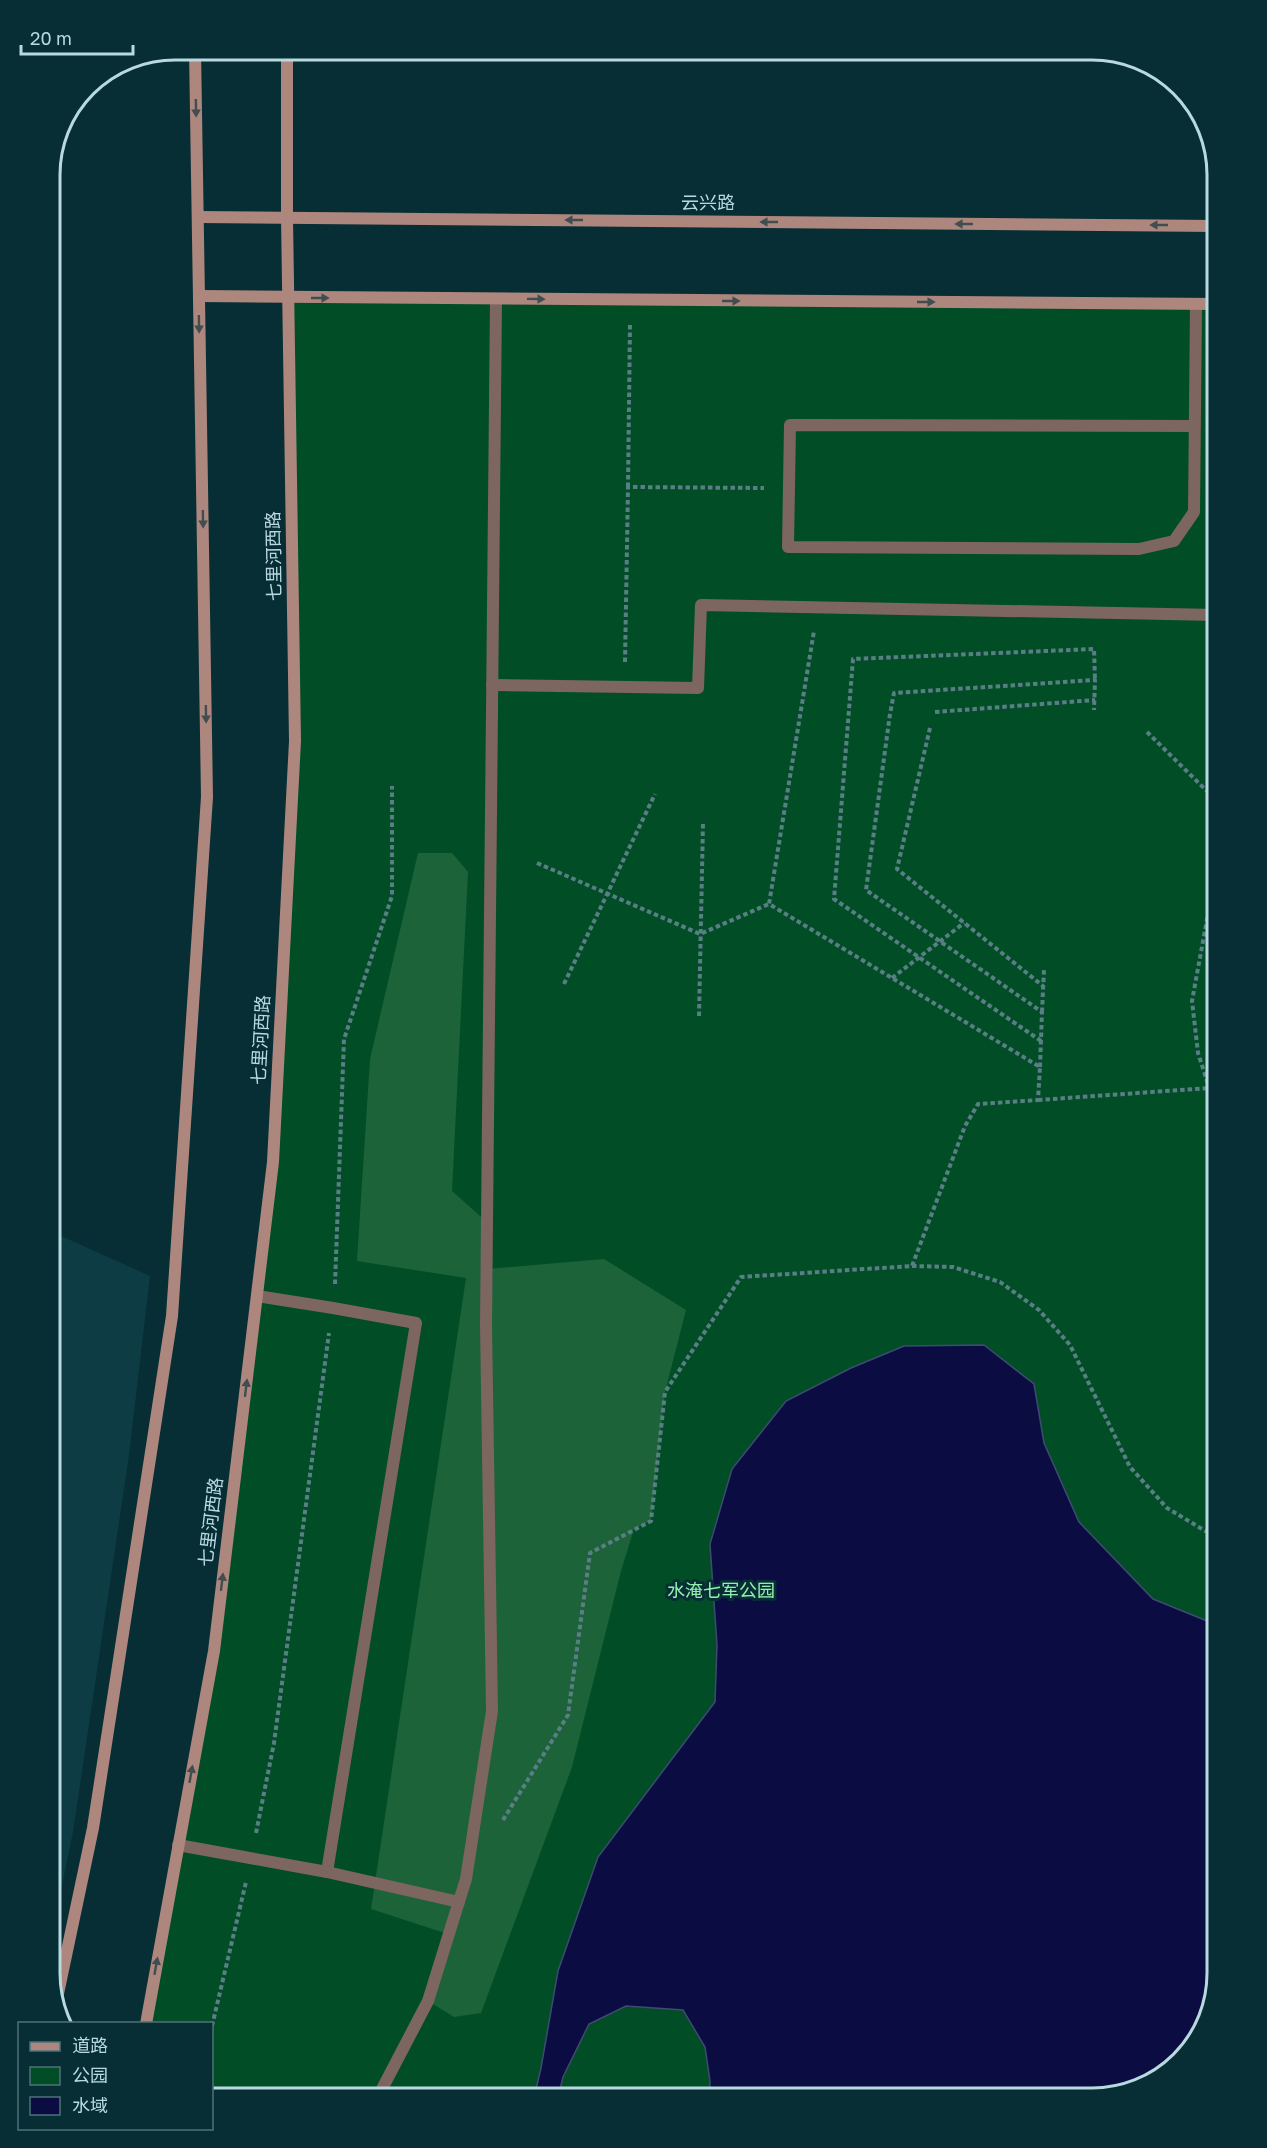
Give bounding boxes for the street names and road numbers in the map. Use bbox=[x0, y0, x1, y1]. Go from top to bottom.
street label: 云兴路 bbox=[681, 191, 735, 213]
street label: 七里河西路 bbox=[261, 511, 285, 601]
street label: 七里河西路 bbox=[247, 994, 273, 1085]
street label: 七里河西路 bbox=[194, 1476, 226, 1568]

